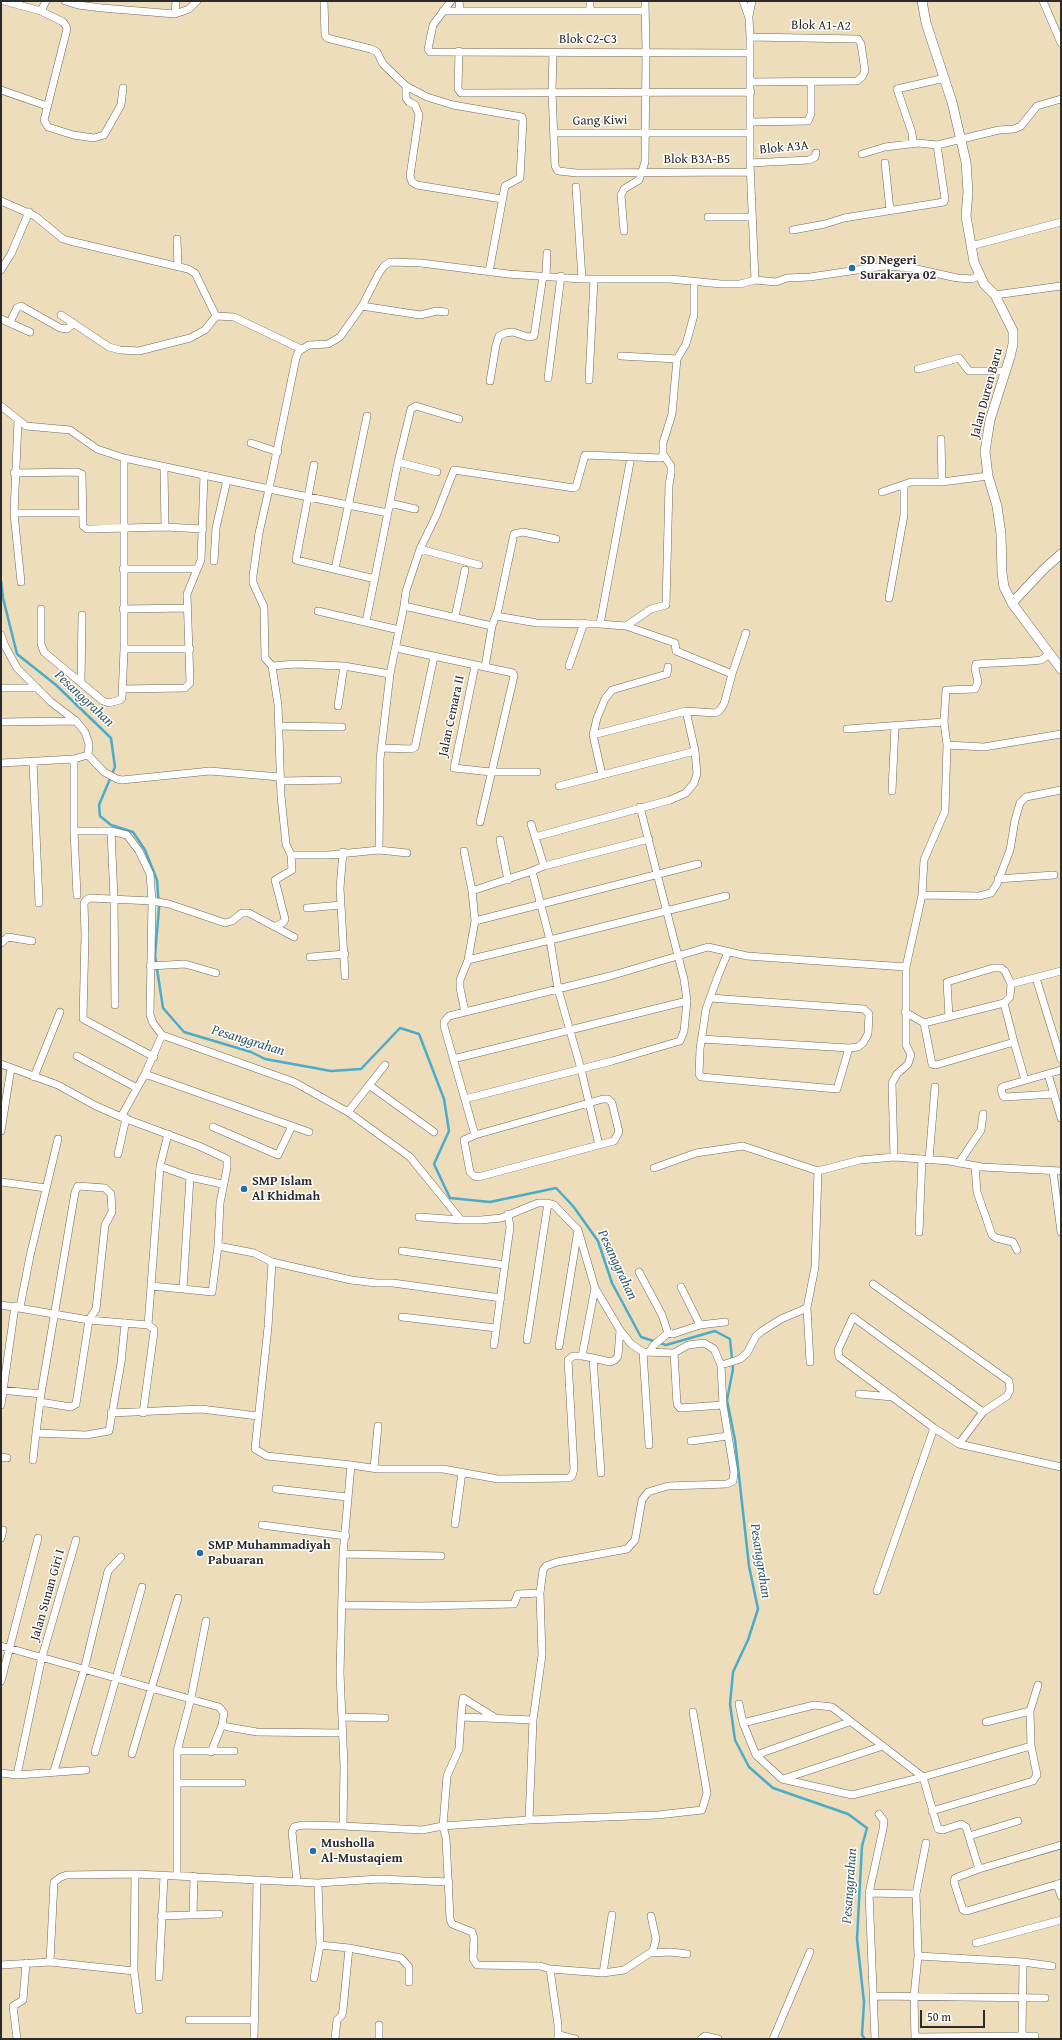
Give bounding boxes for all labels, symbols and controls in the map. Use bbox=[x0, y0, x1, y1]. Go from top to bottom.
street label: Blok A1-A2 bbox=[791, 18, 851, 34]
street label: Blok C2-C3 bbox=[559, 32, 617, 48]
street label: Gang Kiwi bbox=[573, 113, 627, 129]
street label: Blok A3A bbox=[759, 138, 809, 158]
street label: Blok B3A-B5 bbox=[664, 152, 730, 168]
place label: SD Negeri Surakarya 02 bbox=[860, 253, 936, 284]
marker: SD Negeri Surakarya 02 bbox=[847, 263, 857, 273]
street label: Jalan Duren Baru bbox=[968, 346, 1006, 440]
water label: Pesanggrahan bbox=[51, 667, 117, 731]
street label: Jalan Cemara II bbox=[436, 674, 468, 758]
water label: Pesanggrahan bbox=[209, 1022, 287, 1060]
place label: SMP Islam Al Khidmah bbox=[252, 1174, 320, 1205]
marker: SMP Islam Al Khidmah bbox=[239, 1184, 249, 1194]
water label: Pesanggrahan bbox=[593, 1227, 641, 1303]
water label: Pesanggrahan bbox=[746, 1522, 774, 1600]
place label: SMP Muhammadiyah Pabuaran bbox=[208, 1538, 331, 1569]
street label: Jalan Sunan Giri I bbox=[27, 1547, 69, 1643]
marker: SMP Muhammadiyah Pabuaran bbox=[195, 1548, 205, 1558]
place label: Musholla Al-Mustaqiem bbox=[321, 1836, 403, 1867]
marker: Musholla Al-Mustaqiem bbox=[308, 1846, 318, 1856]
water label: Pesanggrahan bbox=[839, 1848, 861, 1924]
scale bar bbox=[922, 2002, 987, 2028]
text: 50 m bbox=[927, 2008, 951, 2025]

